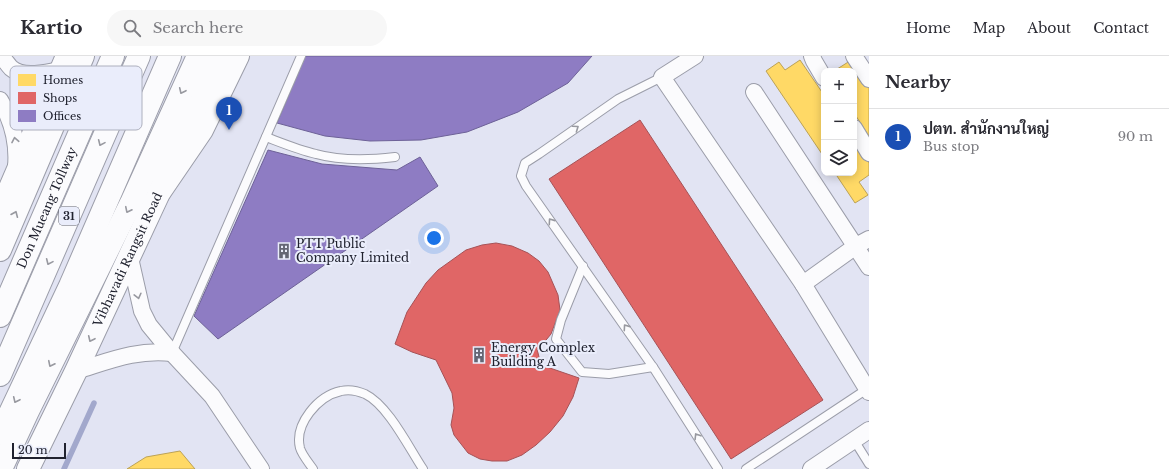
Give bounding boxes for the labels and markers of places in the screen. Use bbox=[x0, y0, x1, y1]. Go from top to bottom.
pin: 1 bbox=[216, 97, 242, 130]
place label: PTT Public Company Limited bbox=[296, 236, 409, 265]
building icon: PTT Public Company Limited bbox=[275, 242, 293, 260]
place label: Energy Complex Building A bbox=[491, 340, 596, 369]
building icon: Energy Complex Building A bbox=[470, 346, 488, 364]

